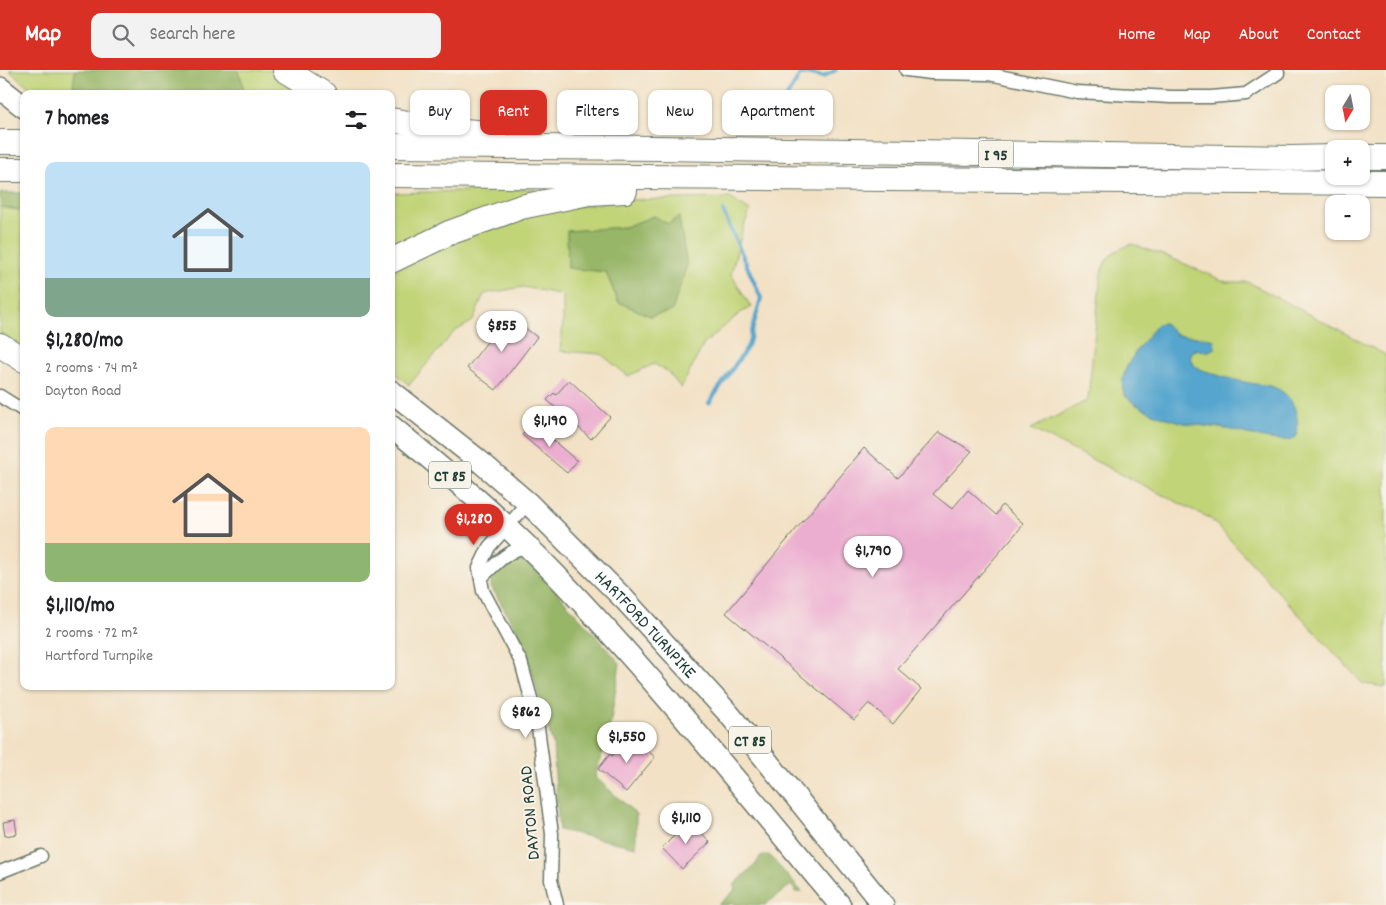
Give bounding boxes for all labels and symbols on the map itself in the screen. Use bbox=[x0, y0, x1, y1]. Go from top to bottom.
north arrow bbox=[1325, 85, 1370, 130]
road number: I 95 bbox=[978, 140, 1014, 168]
pin: $855 bbox=[472, 310, 532, 353]
pin: $1,190 bbox=[509, 406, 591, 448]
road number: CT 85 bbox=[429, 462, 471, 488]
pin: $1,280 bbox=[433, 504, 515, 546]
pin: $1,790 bbox=[832, 536, 914, 578]
street label: HARTFORD TURNPIKE bbox=[588, 566, 701, 685]
pin: $862 bbox=[496, 696, 556, 739]
pin: $1,550 bbox=[586, 722, 668, 764]
road number: CT 85 bbox=[729, 726, 771, 754]
street label: DAYTON ROAD bbox=[515, 765, 548, 861]
pin: $1,110 bbox=[645, 802, 727, 845]

